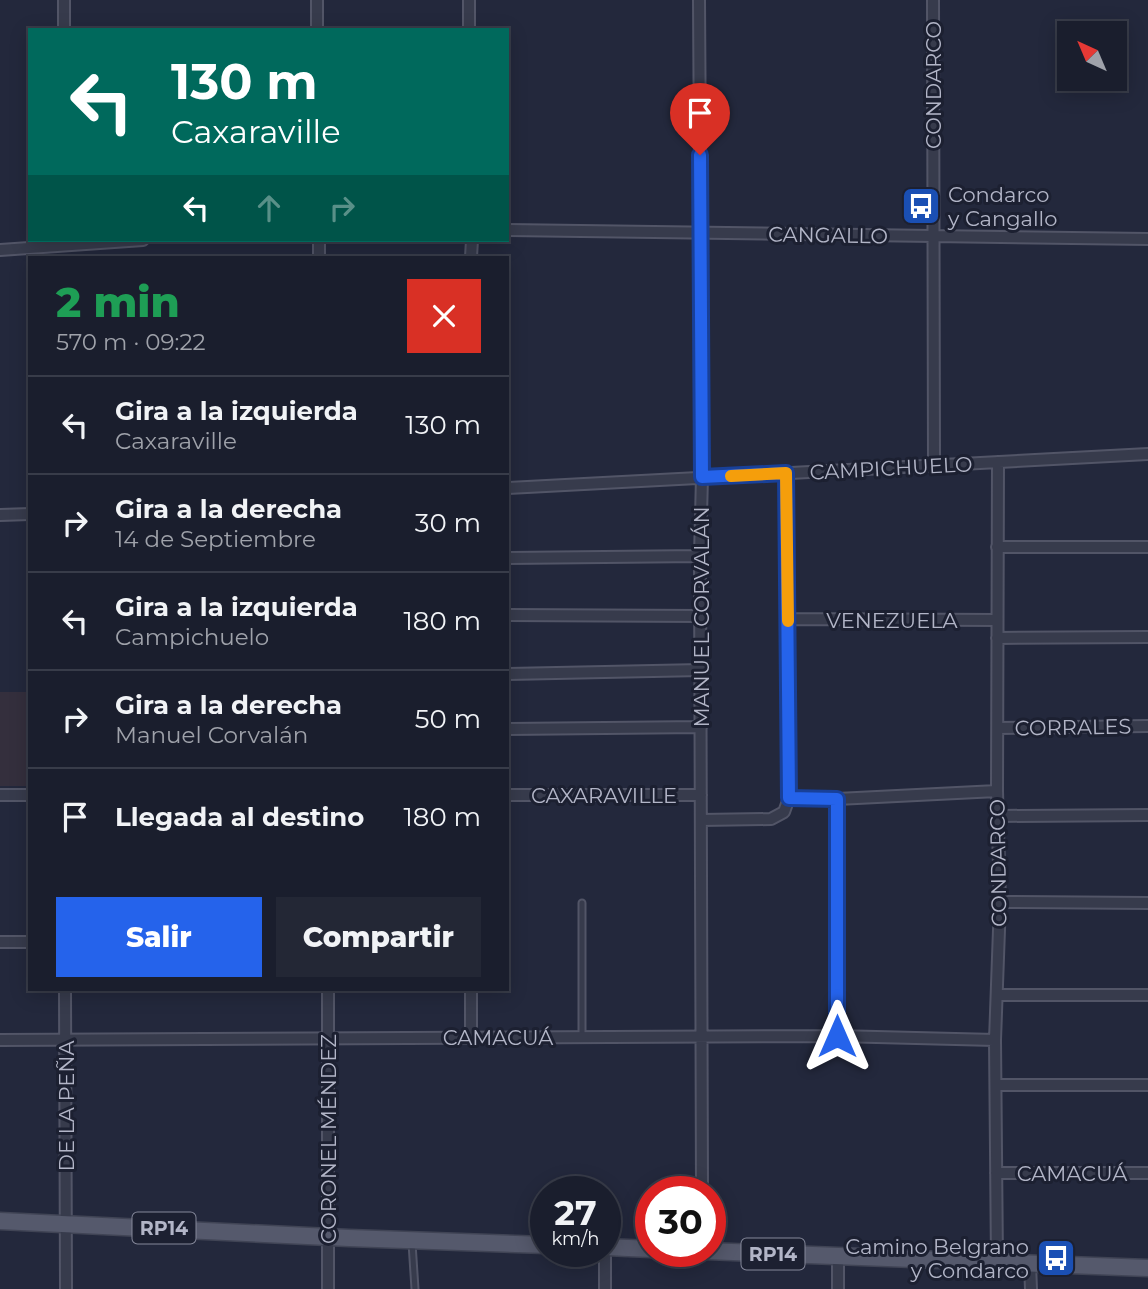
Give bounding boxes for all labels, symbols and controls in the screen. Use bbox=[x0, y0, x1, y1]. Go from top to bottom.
street label: CONDARCO bbox=[921, 21, 946, 149]
north arrow bbox=[1057, 21, 1127, 91]
map controls bbox=[1057, 21, 1127, 91]
text: 130 m bbox=[171, 52, 318, 111]
icon: left bbox=[56, 56, 147, 147]
pin bbox=[670, 83, 730, 155]
icon: arrive bbox=[681, 94, 719, 132]
text: Caxaraville bbox=[171, 112, 341, 151]
place label: Condarco y Cangallo bbox=[947, 182, 1057, 231]
bus stop icon: Condarco y Cangallo bbox=[900, 185, 942, 227]
icon: left bbox=[177, 189, 215, 227]
icon: ahead bbox=[250, 189, 288, 227]
icon: right bbox=[323, 189, 361, 227]
street label: CANGALLO bbox=[768, 221, 888, 249]
text: 2 min bbox=[56, 276, 180, 328]
button: close bbox=[407, 279, 481, 353]
text: 570 m · 09:22 bbox=[56, 328, 206, 356]
text: Gira a la izquierda bbox=[115, 395, 358, 427]
icon: left bbox=[56, 406, 94, 444]
text: 130 m bbox=[405, 409, 481, 441]
text: Caxaraville bbox=[115, 427, 237, 455]
street label: CAMPICHUELO bbox=[809, 451, 973, 485]
text: Gira a la derecha bbox=[115, 493, 342, 525]
icon: right bbox=[56, 504, 94, 542]
street label: MANUEL CORVALÁN bbox=[689, 506, 714, 728]
text: 30 m bbox=[415, 507, 481, 539]
text: 14 de Septiembre bbox=[115, 525, 316, 553]
text: Gira a la izquierda bbox=[115, 591, 358, 623]
icon: left bbox=[56, 602, 94, 640]
text: 180 m bbox=[403, 605, 481, 637]
street label: VENEZUELA bbox=[826, 608, 959, 633]
text: Campichuelo bbox=[115, 623, 269, 651]
text: Gira a la derecha bbox=[115, 689, 342, 721]
icon: right bbox=[56, 700, 94, 738]
text: 50 m bbox=[415, 703, 481, 735]
street label: CORRALES bbox=[1015, 713, 1131, 741]
text: Manuel Corvalán bbox=[115, 721, 308, 749]
street label: CAXARAVILLE bbox=[531, 783, 677, 808]
icon: arrive bbox=[56, 798, 94, 836]
street label: CONDARCO bbox=[984, 799, 1012, 927]
text: Llegada al destino bbox=[115, 801, 364, 833]
text: 180 m bbox=[403, 801, 481, 833]
button: Salir bbox=[56, 897, 262, 977]
button: Compartir bbox=[276, 897, 481, 977]
position arrow bbox=[800, 999, 874, 1073]
street label: CAMACUÁ bbox=[443, 1025, 554, 1050]
street label: CORONEL MÉNDEZ bbox=[316, 1034, 341, 1244]
street label: DE LA PEÑA bbox=[54, 1040, 79, 1171]
street label: CAMACUÁ bbox=[1017, 1161, 1128, 1186]
speed limit sign: 30 bbox=[635, 1176, 726, 1267]
text: 27 bbox=[554, 1191, 597, 1234]
road number: RP14 bbox=[132, 1212, 196, 1244]
text: km/h bbox=[551, 1228, 600, 1250]
place label: Camino Belgrano y Condarco bbox=[845, 1234, 1029, 1283]
bus stop icon: Camino Belgrano y Condarco bbox=[1035, 1237, 1077, 1279]
road number: RP14 bbox=[742, 1238, 804, 1270]

